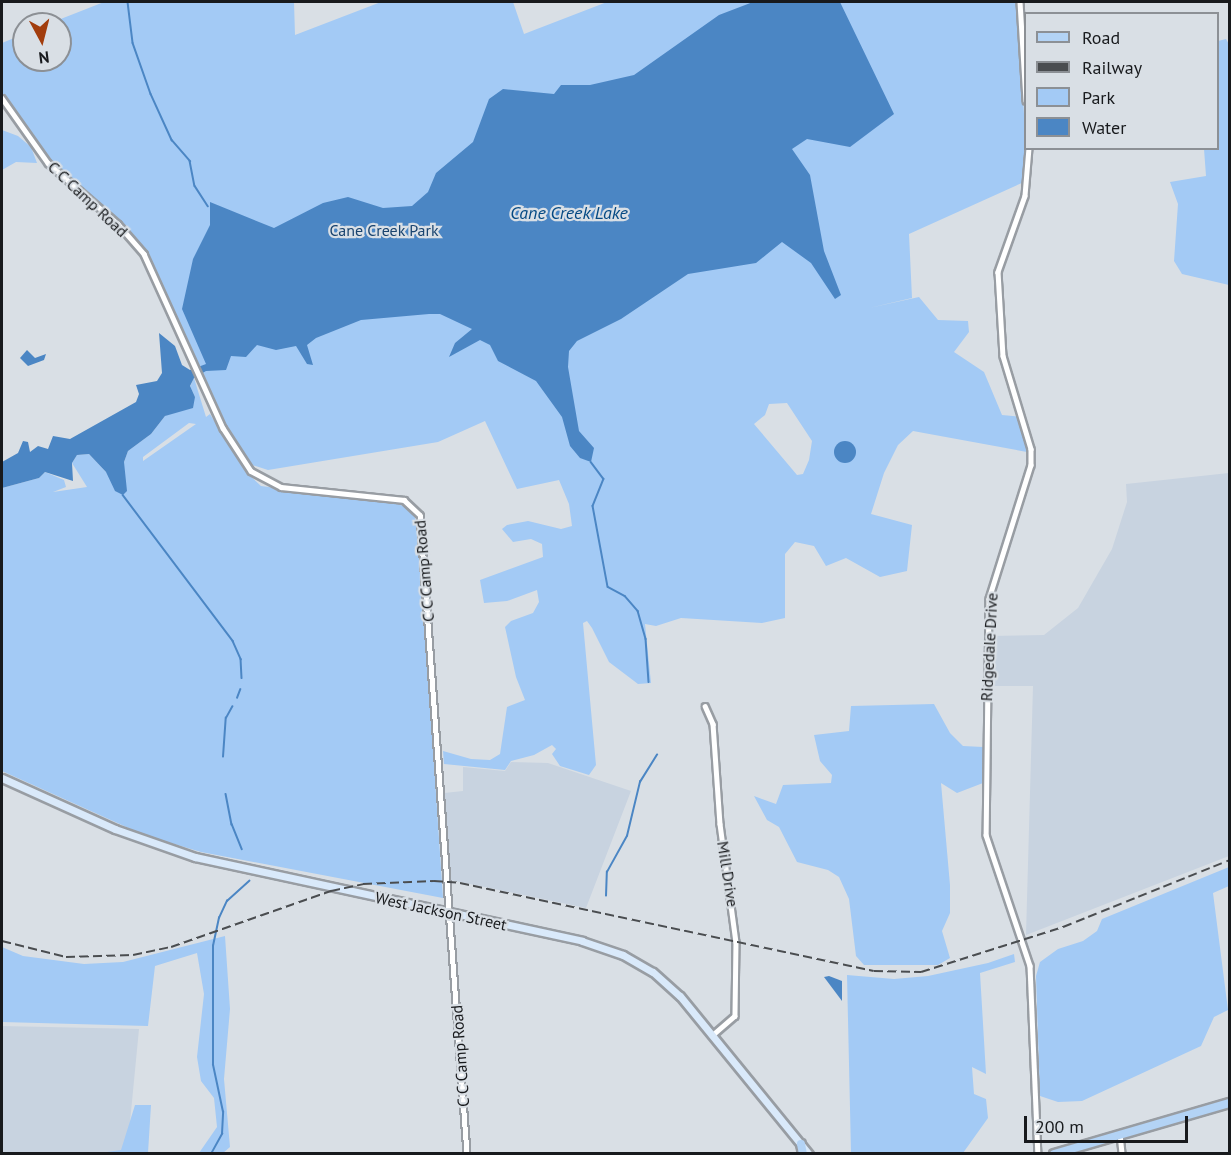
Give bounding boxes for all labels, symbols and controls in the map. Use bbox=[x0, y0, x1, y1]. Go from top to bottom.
north arrow bbox=[12, 12, 72, 72]
legend bbox=[1024, 12, 1219, 150]
text: Road bbox=[1082, 26, 1120, 49]
text: N bbox=[38, 47, 50, 68]
text: Railway bbox=[1082, 56, 1142, 79]
text: Park bbox=[1082, 86, 1115, 109]
text: Water bbox=[1082, 116, 1126, 139]
street label: C C Camp Road bbox=[44, 157, 132, 241]
water label: Cane Creek Lake bbox=[510, 202, 628, 224]
park label: Cane Creek Park bbox=[329, 220, 439, 240]
street label: C C Camp Road bbox=[410, 519, 438, 623]
street label: Ridgedale Drive bbox=[977, 592, 1001, 702]
street label: Mill Drive bbox=[713, 840, 743, 908]
street label: West Jackson Street bbox=[374, 888, 508, 934]
street label: C C Camp Road bbox=[447, 1004, 473, 1108]
scale bar bbox=[1027, 1104, 1190, 1142]
text: 200 m bbox=[1035, 1115, 1084, 1138]

